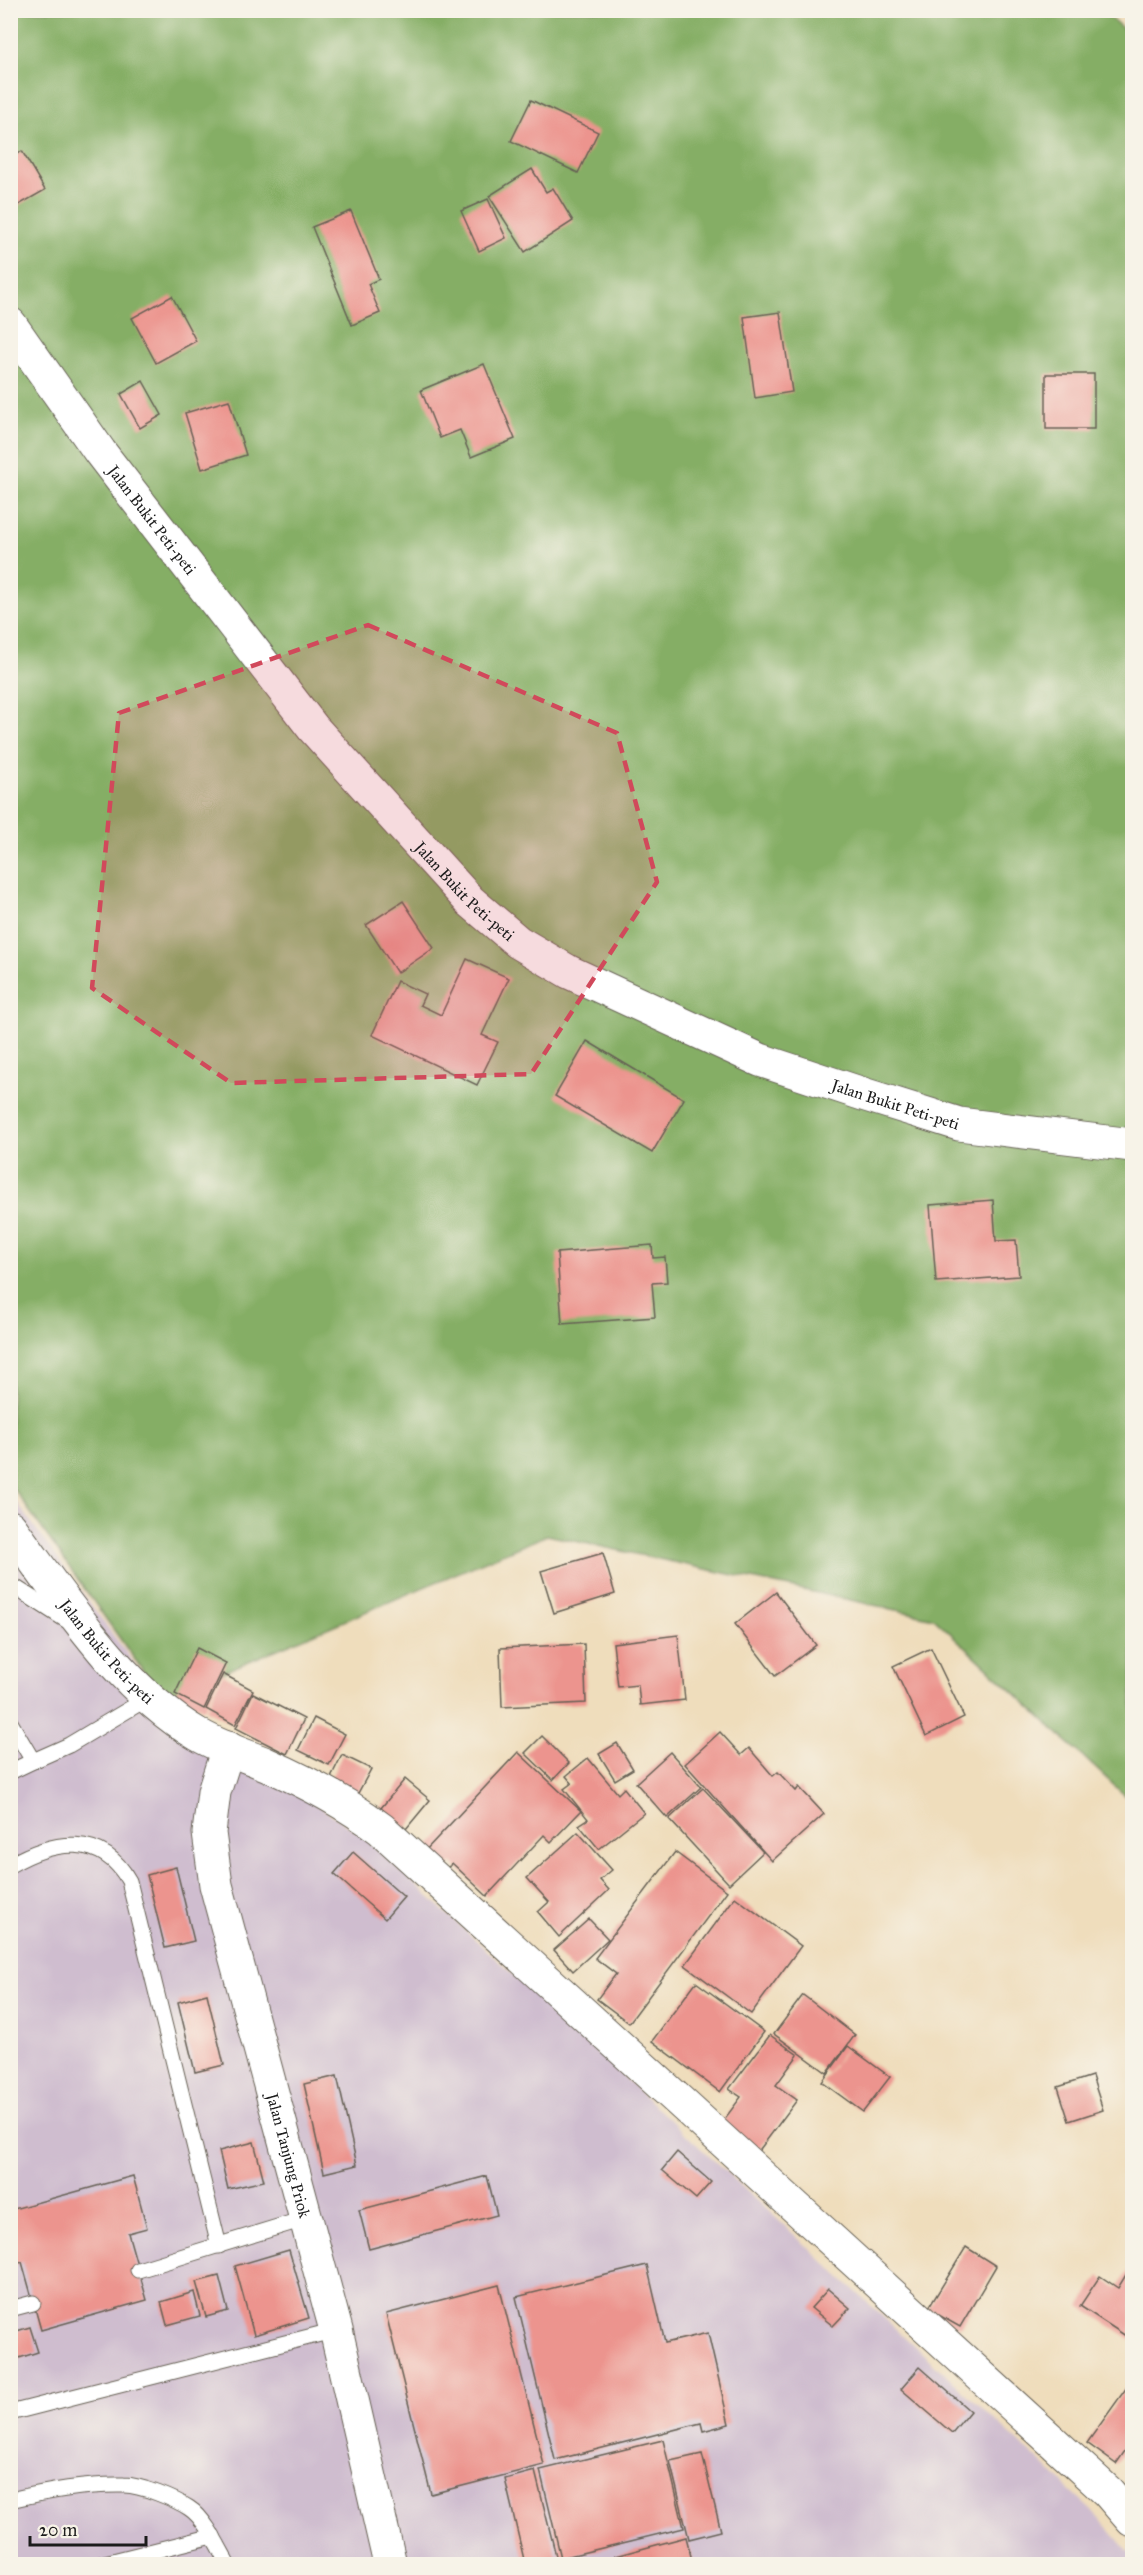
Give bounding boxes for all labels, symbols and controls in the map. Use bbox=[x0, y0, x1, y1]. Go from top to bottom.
street label: Jalan Bukit Peti-peti bbox=[102, 460, 200, 579]
street label: Jalan Bukit Peti-peti bbox=[409, 836, 519, 945]
street label: Jalan Bukit Peti-peti bbox=[827, 1075, 962, 1134]
street label: Jalan Bukit Peti-peti bbox=[54, 1594, 158, 1708]
street label: Jalan Tanjung Priok bbox=[261, 2089, 314, 2221]
scale bar bbox=[30, 2509, 146, 2547]
text: 20 m bbox=[39, 2519, 77, 2541]

